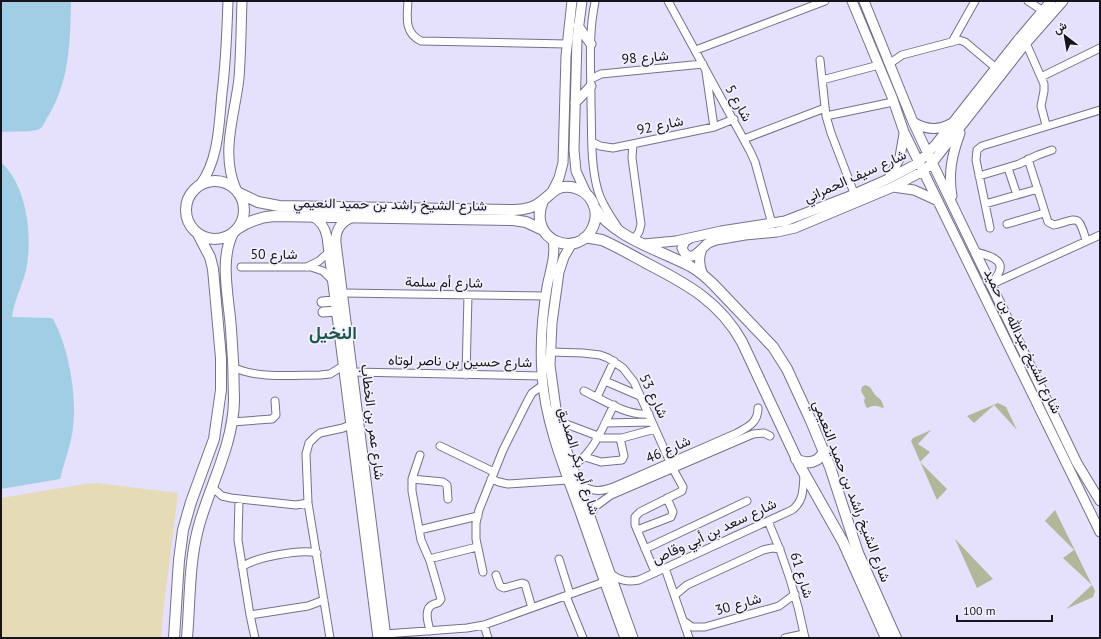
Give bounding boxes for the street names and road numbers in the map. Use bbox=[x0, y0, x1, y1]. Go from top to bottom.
street label: شارع 98 bbox=[621, 46, 669, 70]
street label: شارع 5 bbox=[720, 81, 756, 126]
street label: شارع 92 bbox=[635, 111, 685, 141]
street label: شارع سيف الحمراني bbox=[801, 145, 910, 209]
street label: شارع الشيخ راشد بن حميد النعيمي bbox=[293, 193, 487, 218]
street label: شارع 50 bbox=[250, 245, 298, 265]
street label: شارع الشيخ عبدالله بن حميد bbox=[978, 266, 1066, 417]
street label: شارع أم سلمة bbox=[405, 272, 483, 294]
street label: شارع حسين بن ناصر لوتاه bbox=[388, 351, 532, 373]
street label: شارع عمر بن الخطاب bbox=[355, 363, 389, 481]
street label: شارع 53 bbox=[634, 371, 672, 422]
street label: شارع الشيخ راشد بن حميد النعيمي bbox=[806, 397, 895, 586]
street label: شارع أبو بكر الصديق bbox=[552, 405, 604, 518]
street label: شارع 46 bbox=[643, 431, 694, 469]
street label: شارع سعد بن أبي وقاص bbox=[649, 494, 780, 570]
street label: شارع 61 bbox=[785, 550, 818, 601]
street label: شارع 30 bbox=[713, 589, 764, 621]

